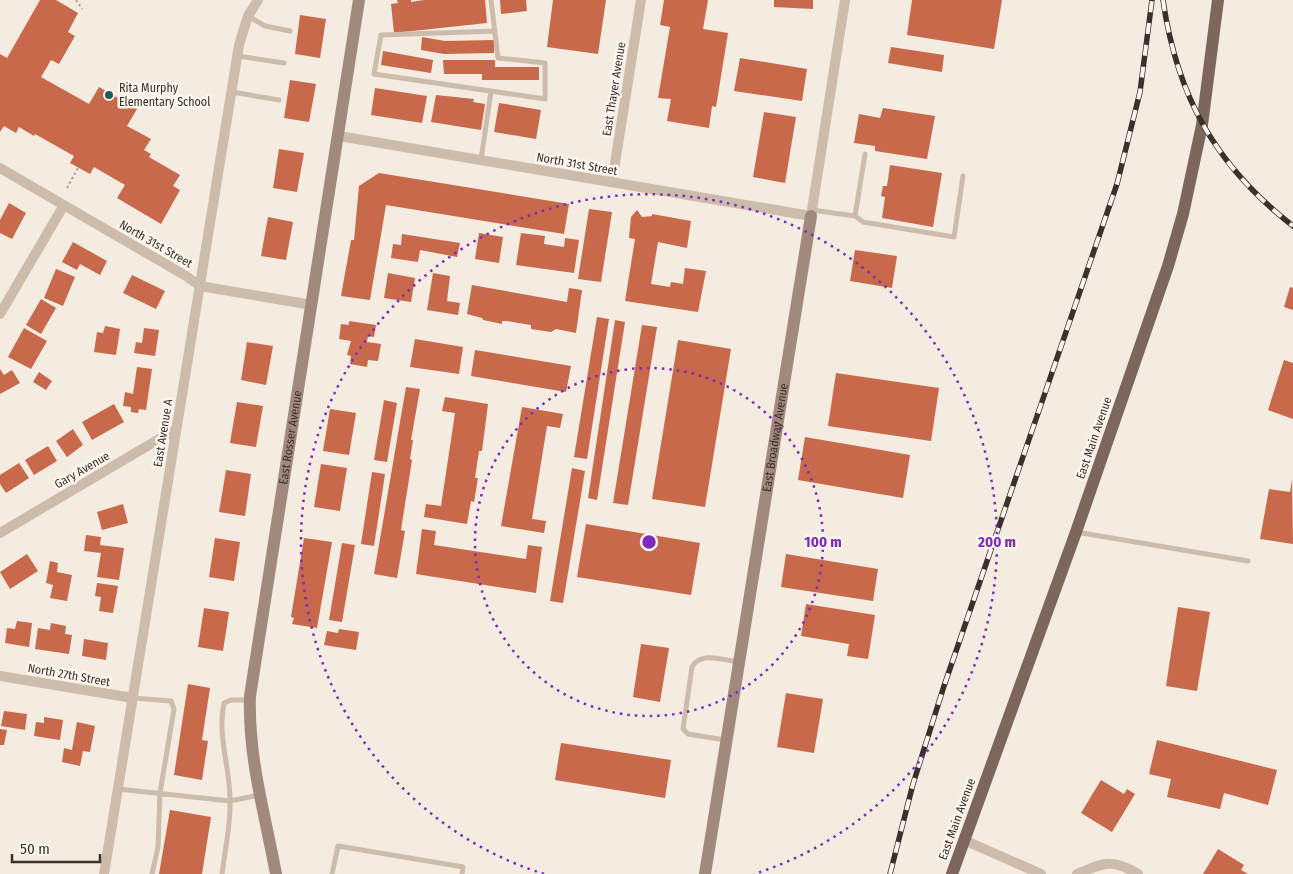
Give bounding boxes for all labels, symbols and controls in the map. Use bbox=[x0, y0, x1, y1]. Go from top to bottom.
street label: East Thayer Avenue bbox=[600, 41, 628, 137]
place label: Rita Murphy Elementary School bbox=[119, 81, 210, 109]
marker: Rita Murphy Elementary School bbox=[103, 89, 115, 101]
street label: North 31st Street bbox=[535, 150, 619, 178]
street label: North 31st Street bbox=[117, 217, 195, 271]
street label: East Broadway Avenue bbox=[760, 382, 791, 493]
street label: East Rosser Avenue bbox=[276, 389, 305, 486]
street label: East Main Avenue bbox=[1073, 395, 1115, 481]
street label: East Avenue A bbox=[151, 397, 175, 468]
street label: Gary Avenue bbox=[52, 449, 112, 491]
centre of rings bbox=[640, 533, 658, 551]
text: 100 m bbox=[804, 533, 842, 551]
text: 200 m bbox=[977, 533, 1016, 551]
street label: North 27th Street bbox=[27, 661, 111, 689]
street label: East Main Avenue bbox=[936, 776, 978, 862]
scale bar bbox=[12, 832, 100, 864]
text: 50 m bbox=[20, 840, 50, 858]

